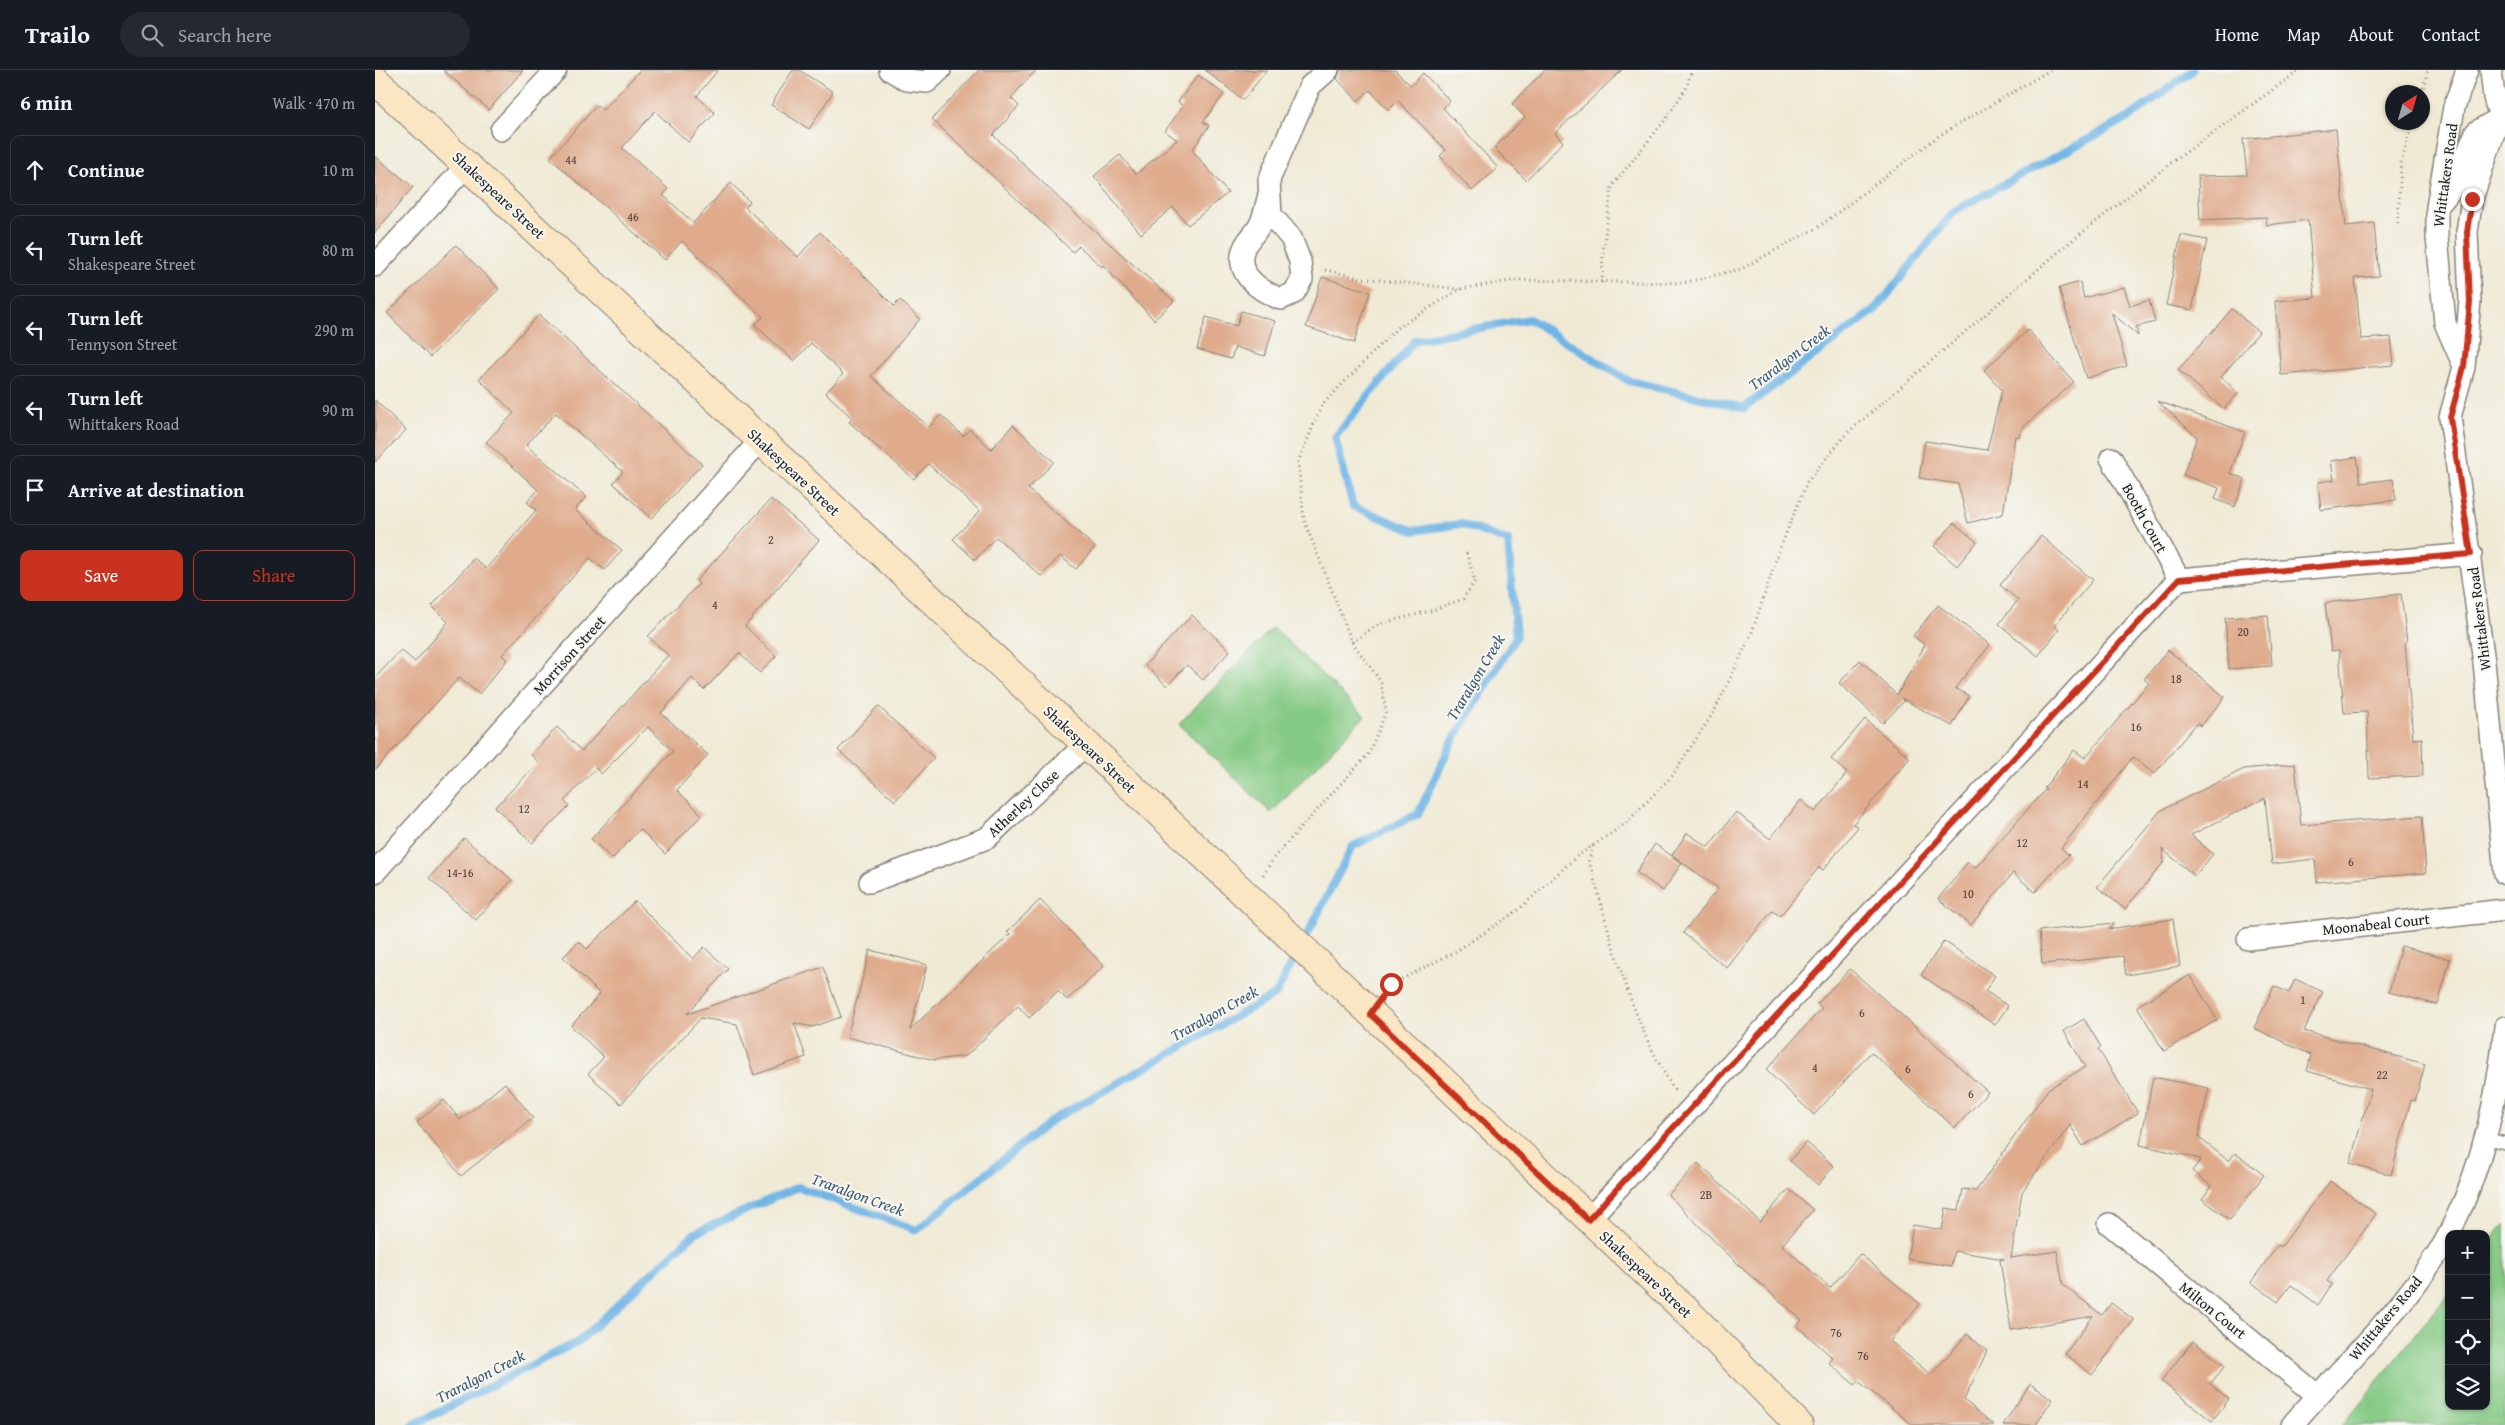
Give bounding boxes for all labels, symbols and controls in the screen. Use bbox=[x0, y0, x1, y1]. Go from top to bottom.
search box bbox=[120, 12, 470, 57]
text: Trailo bbox=[25, 17, 90, 52]
icon: search bbox=[138, 21, 166, 49]
text: Search here bbox=[178, 21, 272, 49]
text: Home bbox=[2215, 21, 2259, 48]
text: Map bbox=[2287, 21, 2320, 48]
text: About bbox=[2348, 21, 2394, 48]
text: Contact bbox=[2422, 21, 2480, 48]
north arrow bbox=[2385, 85, 2430, 130]
text: 6 min bbox=[20, 87, 72, 118]
text: Walk · 470 m bbox=[272, 91, 355, 115]
street label: Whittakers Road bbox=[2427, 122, 2463, 228]
street label: Shakespeare Street bbox=[448, 147, 550, 244]
house number: 44 bbox=[565, 151, 577, 168]
icon: ahead bbox=[21, 156, 49, 184]
text: Continue bbox=[68, 156, 145, 184]
text: 10 m bbox=[322, 158, 354, 182]
route end bbox=[2461, 188, 2484, 211]
house number: 46 bbox=[627, 208, 639, 225]
text: Turn left bbox=[68, 224, 143, 252]
icon: left bbox=[21, 236, 49, 264]
text: 80 m bbox=[322, 238, 354, 262]
text: Shakespeare Street bbox=[68, 252, 196, 276]
text: Turn left bbox=[68, 304, 143, 332]
icon: left bbox=[21, 316, 49, 344]
text: 290 m bbox=[314, 318, 354, 342]
water label: Traralgon Creek bbox=[1743, 318, 1836, 396]
text: Tennyson Street bbox=[68, 332, 177, 356]
text: Turn left bbox=[68, 384, 143, 412]
icon: left bbox=[21, 396, 49, 424]
text: 90 m bbox=[322, 398, 354, 422]
text: Whittakers Road bbox=[68, 412, 179, 436]
street label: Shakespeare Street bbox=[743, 424, 845, 521]
icon: arrive bbox=[21, 476, 49, 504]
text: Arrive at destination bbox=[68, 476, 244, 504]
street label: Booth Court bbox=[2117, 480, 2173, 557]
house number: 2 bbox=[768, 531, 774, 548]
button: Save bbox=[20, 550, 183, 601]
button: Share bbox=[193, 550, 355, 601]
street label: Whittakers Road bbox=[2462, 566, 2496, 672]
house number: 4 bbox=[712, 596, 718, 613]
street label: Morrison Street bbox=[528, 610, 611, 699]
house number: 20 bbox=[2237, 623, 2249, 640]
water label: Traralgon Creek bbox=[1440, 629, 1511, 725]
house number: 18 bbox=[2170, 670, 2182, 687]
street label: Shakespeare Street bbox=[1039, 701, 1141, 798]
house number: 16 bbox=[2130, 718, 2142, 735]
street label: Atherley Close bbox=[983, 764, 1063, 842]
house number: 14 bbox=[2077, 775, 2089, 792]
house number: 12 bbox=[518, 800, 530, 817]
house number: 12 bbox=[2016, 834, 2028, 851]
house number: 6 bbox=[2348, 853, 2354, 870]
house number: 14-16 bbox=[446, 864, 474, 881]
house number: 10 bbox=[1962, 885, 1974, 902]
street label: Moonabeal Court bbox=[2321, 908, 2431, 940]
route start bbox=[1380, 973, 1403, 996]
water label: Traralgon Creek bbox=[1166, 979, 1263, 1047]
house number: 1 bbox=[2300, 991, 2306, 1008]
house number: 6 bbox=[1859, 1004, 1865, 1021]
house number: 4 bbox=[1812, 1059, 1818, 1076]
house number: 6 bbox=[1905, 1060, 1911, 1077]
house number: 22 bbox=[2376, 1066, 2388, 1083]
house number: 6 bbox=[1968, 1085, 1974, 1102]
water label: Traralgon Creek bbox=[808, 1166, 908, 1222]
house number: 2B bbox=[1700, 1186, 1712, 1203]
street label: Shakespeare Street bbox=[1595, 1226, 1697, 1323]
map controls bbox=[2445, 1230, 2490, 1410]
button: + bbox=[2445, 1230, 2490, 1275]
street label: Whittakers Road bbox=[2343, 1271, 2427, 1365]
button: − bbox=[2445, 1275, 2490, 1320]
street label: Milton Court bbox=[2175, 1276, 2252, 1344]
button: locate bbox=[2445, 1320, 2490, 1365]
house number: 76 bbox=[1830, 1324, 1842, 1341]
water label: Traralgon Creek bbox=[431, 1343, 529, 1409]
house number: 76 bbox=[1857, 1347, 1869, 1364]
button: layers bbox=[2445, 1365, 2490, 1410]

